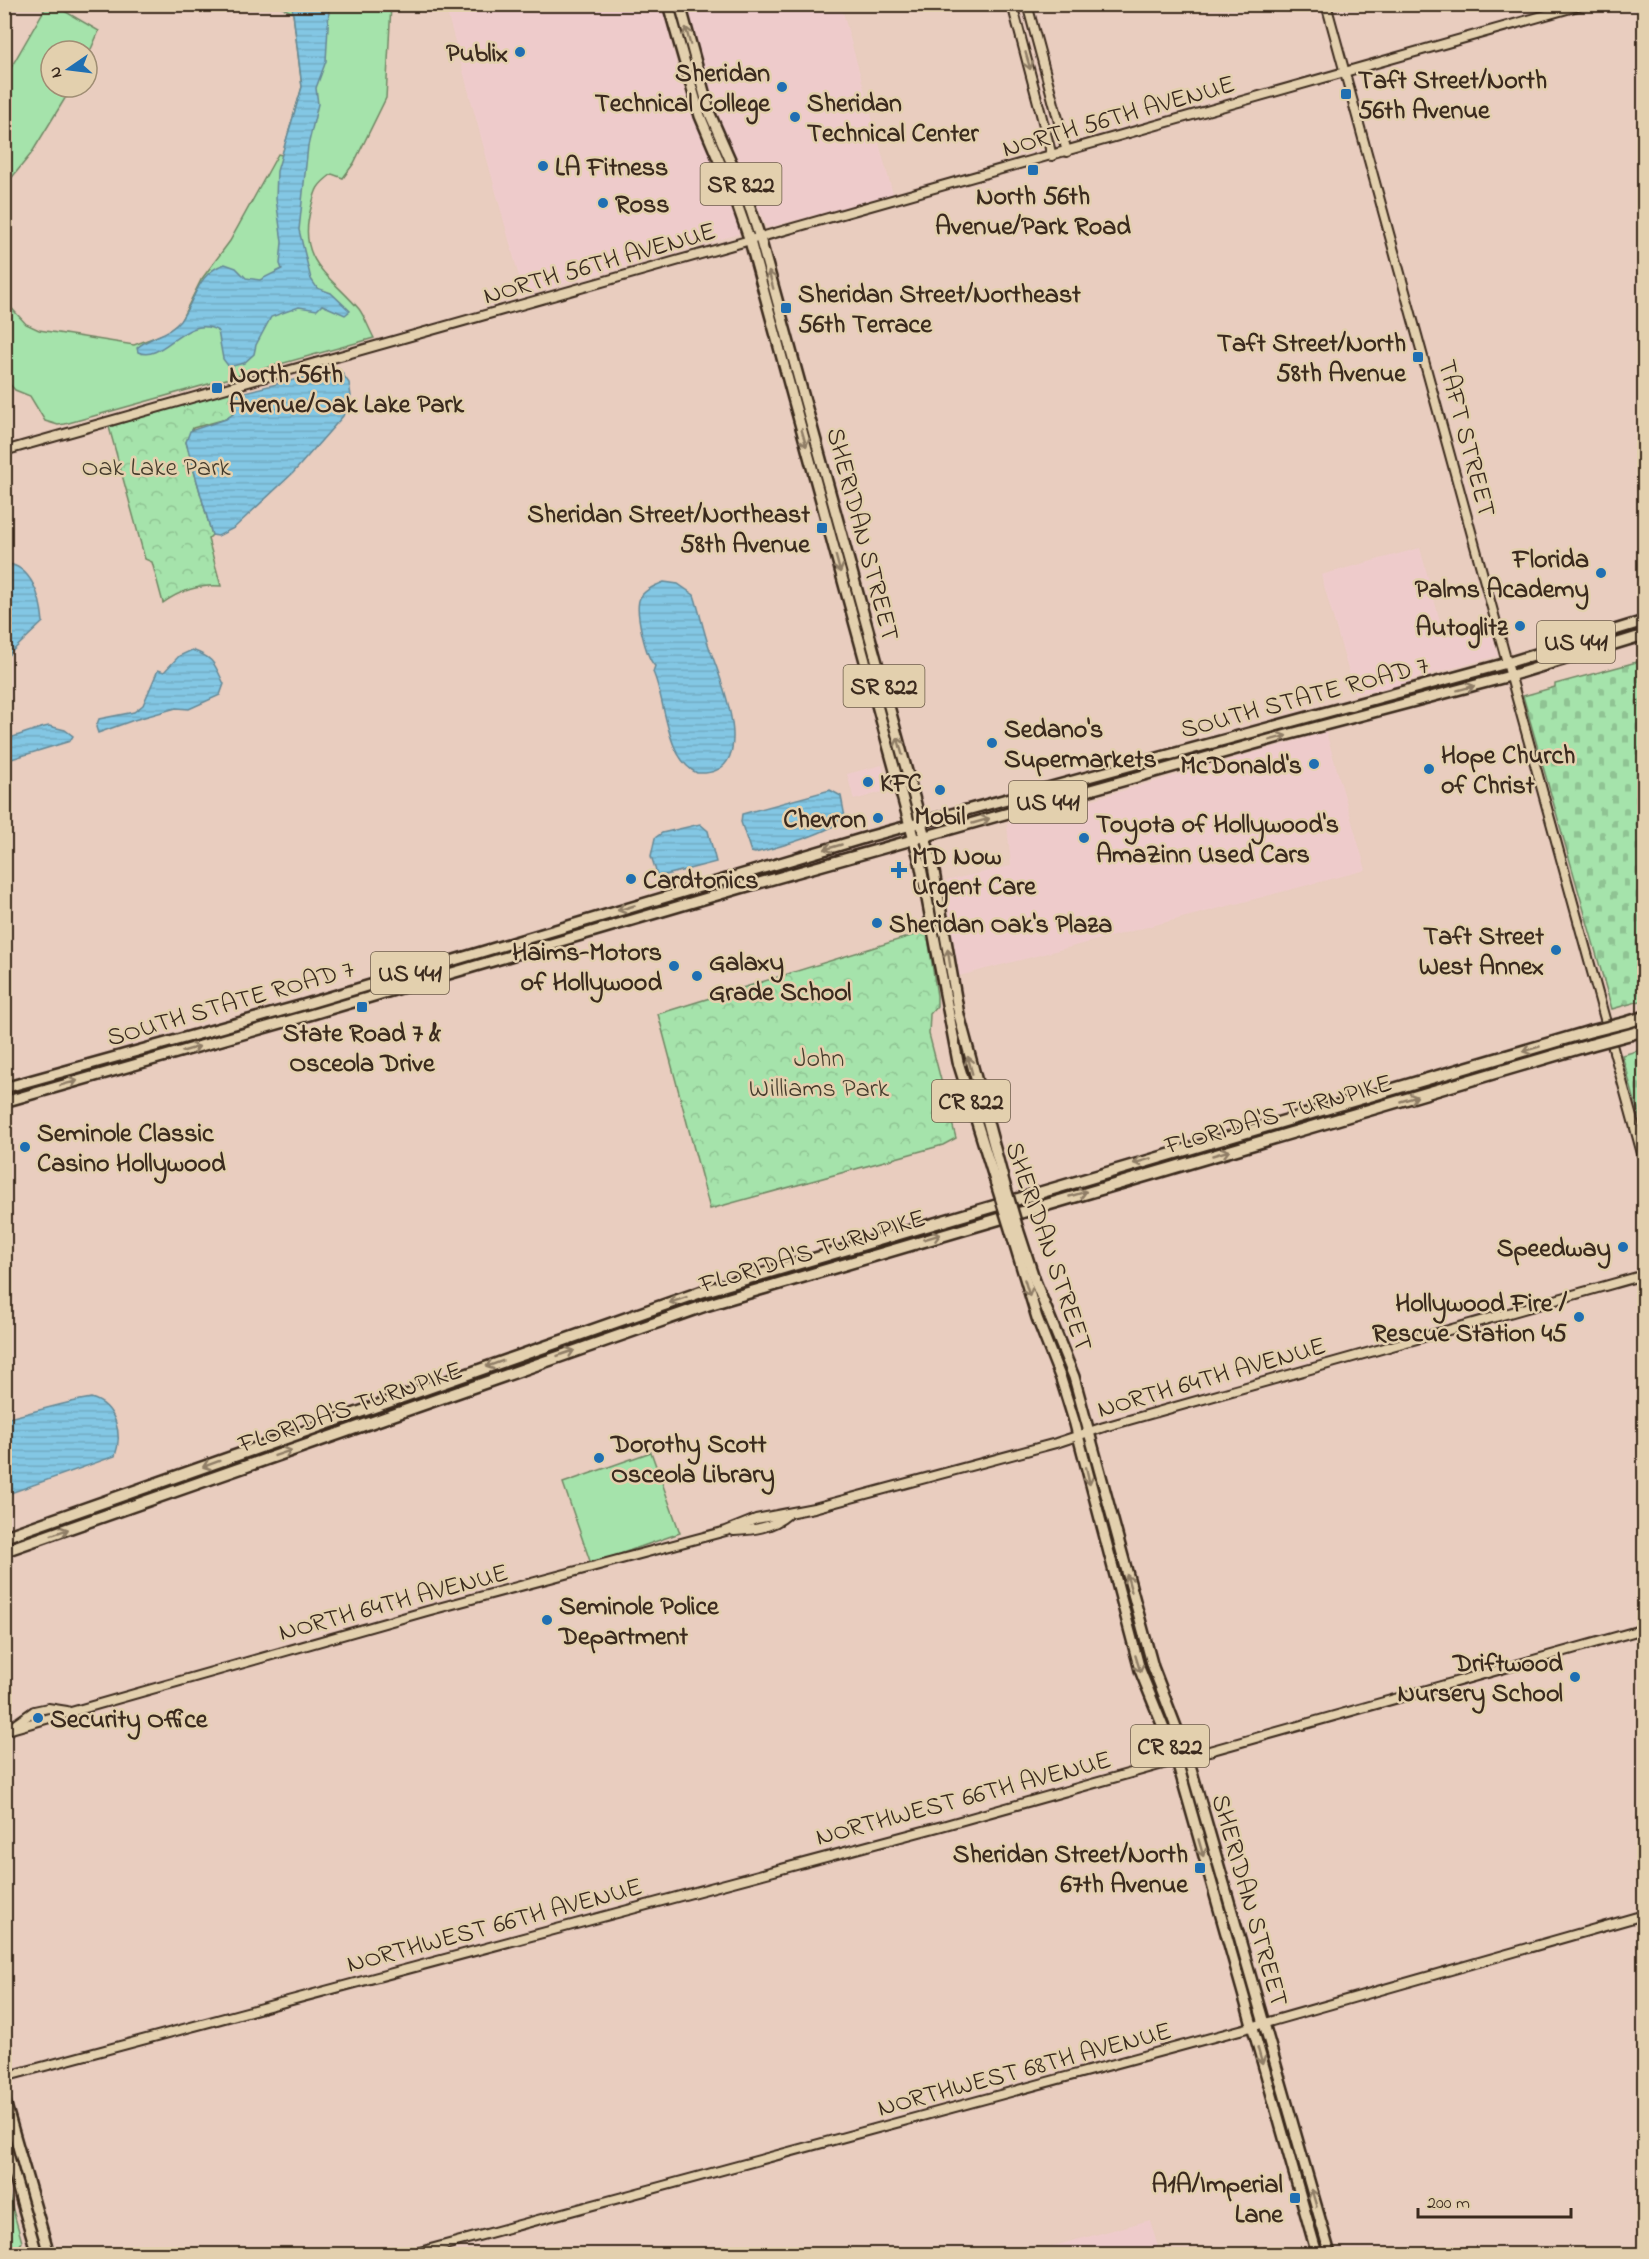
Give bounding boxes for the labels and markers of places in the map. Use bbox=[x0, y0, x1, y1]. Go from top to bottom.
place label: Publix bbox=[446, 36, 508, 74]
marker: Publix bbox=[513, 45, 527, 59]
place label: Sheridan Technical College bbox=[595, 56, 771, 125]
place label: Taft Street/North 56th Avenue bbox=[1358, 63, 1547, 131]
marker: Sheridan Technical College bbox=[775, 80, 789, 94]
place label: Sheridan Technical Center bbox=[807, 86, 980, 154]
marker: Taft Street/North 56th Avenue bbox=[1339, 87, 1353, 101]
marker: Sheridan Technical Center bbox=[788, 110, 802, 124]
place label: LA Fitness bbox=[555, 150, 668, 188]
marker: LA Fitness bbox=[536, 159, 550, 173]
marker: North 56th Avenue/Park Road bbox=[1026, 163, 1040, 177]
place label: North 56th Avenue/Park Road bbox=[935, 179, 1131, 247]
place label: Ross bbox=[615, 187, 669, 225]
marker: Ross bbox=[596, 196, 610, 210]
place label: Sheridan Street/Northeast 56th Terrace bbox=[798, 277, 1081, 345]
marker: Sheridan Street/Northeast 56th Terrace bbox=[779, 301, 793, 315]
place label: Taft Street/North 58th Avenue bbox=[1217, 326, 1407, 394]
marker: Taft Street/North 58th Avenue bbox=[1411, 350, 1425, 364]
place label: North 56th Avenue/Oak Lake Park bbox=[229, 357, 465, 425]
marker: North 56th Avenue/Oak Lake Park bbox=[210, 381, 224, 395]
place label: Sheridan Street/Northeast 58th Avenue bbox=[527, 497, 811, 565]
marker: Sheridan Street/Northeast 58th Avenue bbox=[815, 521, 829, 535]
place label: Florida Palms Academy bbox=[1415, 542, 1589, 610]
marker: Florida Palms Academy bbox=[1594, 566, 1608, 580]
place label: Autoglitz bbox=[1416, 610, 1509, 649]
marker: Autoglitz bbox=[1513, 619, 1527, 633]
place label: Sedano's Supermarkets bbox=[1004, 712, 1157, 780]
marker: Sedano's Supermarkets bbox=[985, 736, 999, 750]
place label: Hope Church of Christ bbox=[1441, 738, 1575, 806]
place label: McDonald's bbox=[1180, 748, 1302, 786]
marker: McDonald's bbox=[1307, 757, 1321, 771]
marker: Hope Church of Christ bbox=[1422, 762, 1436, 776]
place label: KFC bbox=[880, 766, 922, 804]
marker: KFC bbox=[861, 775, 875, 789]
marker: Mobil bbox=[933, 783, 947, 797]
place label: Mobil bbox=[914, 799, 966, 837]
place label: Chevron bbox=[783, 802, 866, 840]
place label: Toyota of Hollywood's AmaZinn Used Cars bbox=[1096, 807, 1339, 875]
marker: Chevron bbox=[871, 811, 885, 825]
marker: Toyota of Hollywood's AmaZinn Used Cars bbox=[1077, 831, 1091, 845]
place label: MD Now Urgent Care bbox=[912, 839, 1037, 908]
marker: MD Now Urgent Care bbox=[890, 861, 908, 879]
place label: Cardtonics bbox=[643, 863, 759, 901]
marker: Cardtonics bbox=[624, 872, 638, 886]
place label: Sheridan Oak's Plaza bbox=[889, 907, 1112, 945]
marker: Sheridan Oak's Plaza bbox=[870, 916, 884, 930]
place label: Taft Street West Annex bbox=[1419, 919, 1544, 987]
place label: Haims-Motors of Hollywood bbox=[512, 935, 662, 1003]
marker: Taft Street West Annex bbox=[1549, 943, 1563, 957]
place label: Galaxy Grade School bbox=[709, 945, 851, 1013]
marker: Haims-Motors of Hollywood bbox=[667, 959, 681, 973]
marker: Galaxy Grade School bbox=[690, 969, 704, 983]
marker: State Road 7 & Osceola Drive bbox=[355, 1000, 369, 1014]
place label: State Road 7 & Osceola Drive bbox=[283, 1016, 441, 1084]
place label: Seminole Classic Casino Hollywood bbox=[37, 1116, 226, 1184]
marker: Seminole Classic Casino Hollywood bbox=[18, 1140, 32, 1154]
place label: Speedway bbox=[1497, 1231, 1611, 1269]
marker: Speedway bbox=[1616, 1240, 1630, 1254]
place label: Hollywood Fire / Rescue Station 45 bbox=[1372, 1286, 1568, 1354]
marker: Hollywood Fire / Rescue Station 45 bbox=[1572, 1310, 1586, 1324]
place label: Dorothy Scott Osceola Library bbox=[610, 1427, 775, 1495]
marker: Dorothy Scott Osceola Library bbox=[592, 1451, 606, 1465]
place label: Seminole Police Department bbox=[558, 1589, 720, 1657]
marker: Seminole Police Department bbox=[540, 1613, 554, 1627]
place label: Driftwood Nursery School bbox=[1397, 1646, 1563, 1714]
marker: Driftwood Nursery School bbox=[1568, 1670, 1582, 1684]
place label: Security Office bbox=[50, 1702, 209, 1740]
marker: Security Office bbox=[31, 1711, 45, 1725]
place label: Sheridan Street/North 67th Avenue bbox=[953, 1837, 1189, 1905]
marker: Sheridan Street/North 67th Avenue bbox=[1193, 1861, 1207, 1875]
place label: A1A/Imperial Lane bbox=[1151, 2167, 1284, 2235]
marker: A1A/Imperial Lane bbox=[1288, 2191, 1302, 2205]

